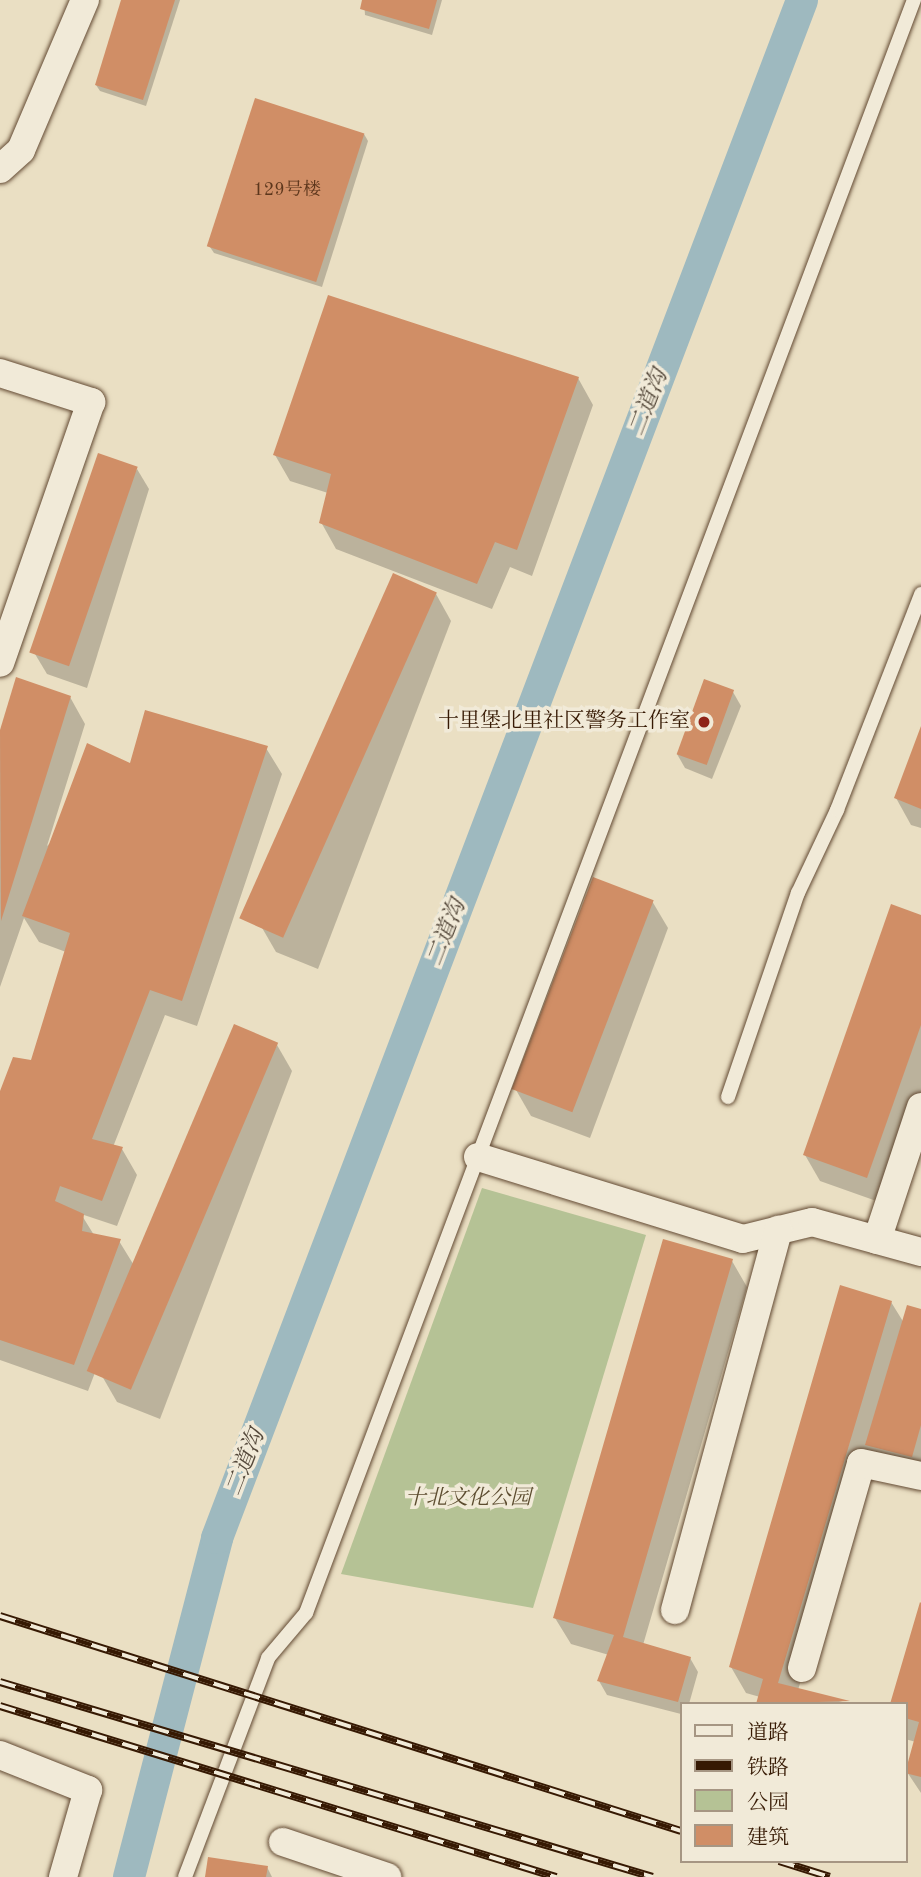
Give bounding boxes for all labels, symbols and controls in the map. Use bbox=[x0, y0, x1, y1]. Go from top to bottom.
house number: 129号楼 bbox=[253, 179, 321, 201]
water label: 二道沟 bbox=[624, 366, 674, 440]
place label: 十里堡北里社区警务工作室 bbox=[438, 709, 690, 735]
marker: 十里堡北里社区警务工作室 bbox=[696, 714, 712, 730]
water label: 二道沟 bbox=[422, 896, 472, 970]
water label: 二道沟 bbox=[221, 1426, 271, 1500]
park label: 十北文化公园 bbox=[405, 1486, 531, 1512]
legend bbox=[680, 1702, 907, 1863]
text: 道路 bbox=[747, 1723, 789, 1744]
text: 铁路 bbox=[747, 1758, 789, 1779]
text: 公园 bbox=[747, 1793, 789, 1814]
text: 建筑 bbox=[747, 1828, 789, 1849]

